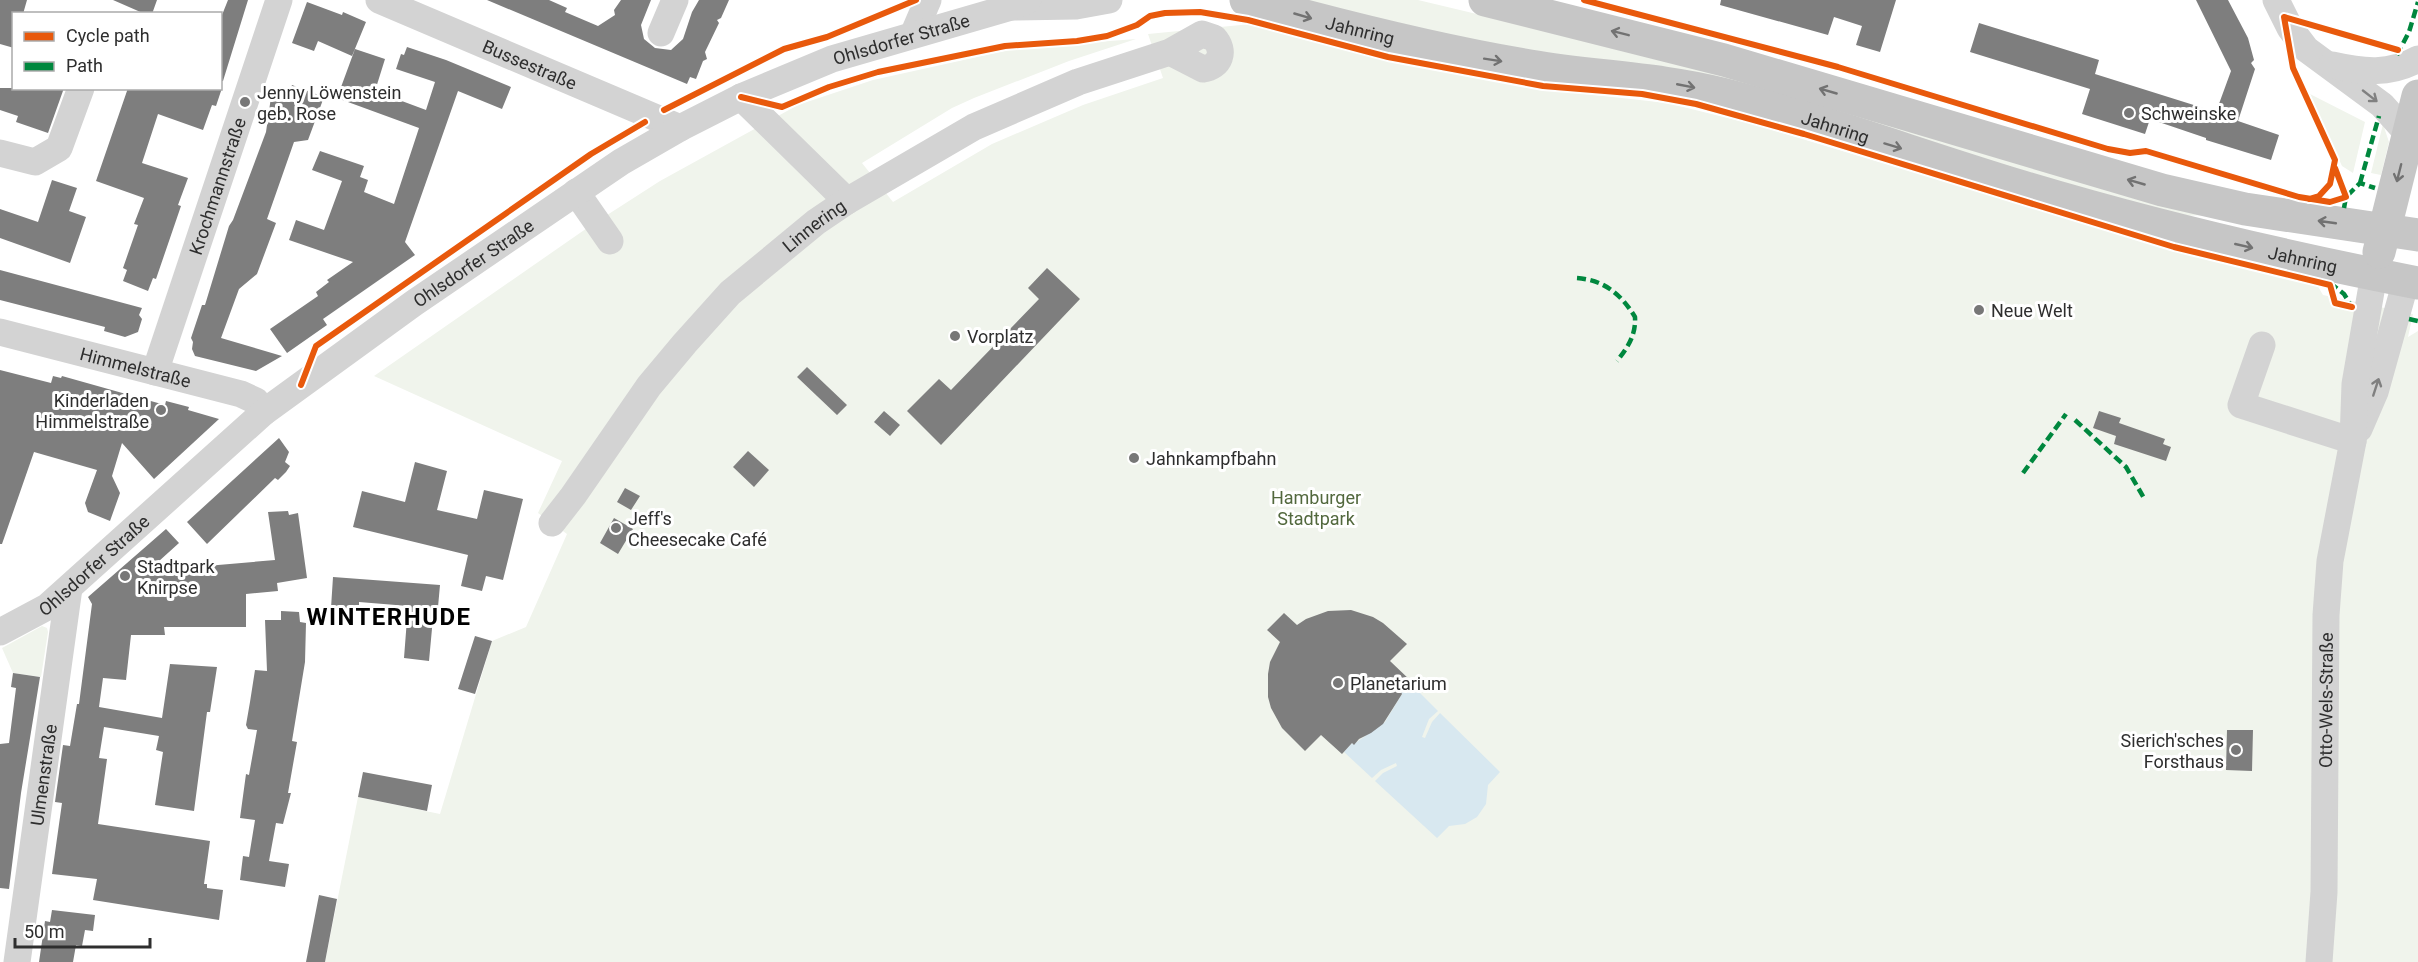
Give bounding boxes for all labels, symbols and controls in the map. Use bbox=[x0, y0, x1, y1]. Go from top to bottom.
street label: Ohlsdorfer Straße bbox=[830, 9, 972, 69]
one-way arrow bbox=[1293, 11, 1312, 22]
street label: Jahnring bbox=[1323, 11, 1397, 49]
legend bbox=[12, 12, 222, 90]
text: Cycle path bbox=[66, 25, 150, 46]
one-way arrow bbox=[1611, 26, 1630, 38]
street label: Bussestraße bbox=[480, 35, 580, 93]
text: Path bbox=[66, 55, 103, 76]
one-way arrow bbox=[1482, 55, 1502, 66]
one-way arrow bbox=[1675, 81, 1695, 92]
place label: Jenny Löwenstein geb. Rose bbox=[257, 82, 401, 124]
one-way arrow bbox=[1819, 85, 1838, 96]
one-way arrow bbox=[2361, 89, 2377, 102]
marker: Jenny Löwenstein geb. Rose bbox=[238, 95, 252, 109]
place label: Schweinske bbox=[2141, 103, 2236, 124]
street label: Jahnring bbox=[1799, 106, 1872, 148]
marker: Schweinske bbox=[2122, 106, 2136, 120]
street label: Krochmannstraße bbox=[184, 115, 250, 257]
one-way arrow bbox=[1883, 141, 1902, 152]
one-way arrow bbox=[2392, 163, 2404, 182]
one-way arrow bbox=[2127, 176, 2146, 187]
street label: Linnering bbox=[778, 195, 849, 256]
street label: Ohlsdorfer Straße bbox=[409, 214, 537, 311]
one-way arrow bbox=[2317, 217, 2337, 228]
one-way arrow bbox=[2234, 240, 2253, 252]
street label: Jahnring bbox=[2266, 241, 2339, 277]
place label: Neue Welt bbox=[1991, 300, 2073, 321]
marker: Neue Welt bbox=[1972, 303, 1986, 317]
place label: Vorplatz bbox=[967, 326, 1034, 347]
marker: Vorplatz bbox=[948, 329, 962, 343]
street label: Himmelstraße bbox=[78, 343, 193, 391]
one-way arrow bbox=[2372, 378, 2383, 397]
place label: Kinderladen Himmelstraße bbox=[35, 390, 149, 432]
marker: Kinderladen Himmelstraße bbox=[154, 403, 168, 417]
place label: Jahnkampfbahn bbox=[1146, 448, 1276, 469]
marker: Jahnkampfbahn bbox=[1127, 451, 1141, 465]
park label: Hamburger Stadtpark bbox=[1271, 487, 1361, 529]
place label: Jeff's Cheesecake Café bbox=[628, 508, 767, 550]
street label: Ohlsdorfer Straße bbox=[35, 510, 153, 620]
marker: Jeff's Cheesecake Café bbox=[609, 521, 623, 535]
place label: Stadtpark Knirpse bbox=[137, 556, 215, 598]
marker: Stadtpark Knirpse bbox=[118, 569, 132, 583]
district label: WINTERHUDE bbox=[306, 603, 472, 631]
street label: Otto-Wels-Straße bbox=[2314, 632, 2336, 768]
place label: Planetarium bbox=[1350, 673, 1447, 694]
marker: Planetarium bbox=[1331, 676, 1345, 690]
street label: Ulmenstraße bbox=[26, 723, 60, 827]
place label: Sierich'sches Forsthaus bbox=[2121, 730, 2224, 772]
marker: Sierich'sches Forsthaus bbox=[2229, 743, 2243, 757]
scale bar bbox=[15, 911, 150, 949]
text: 50 m bbox=[24, 921, 64, 942]

